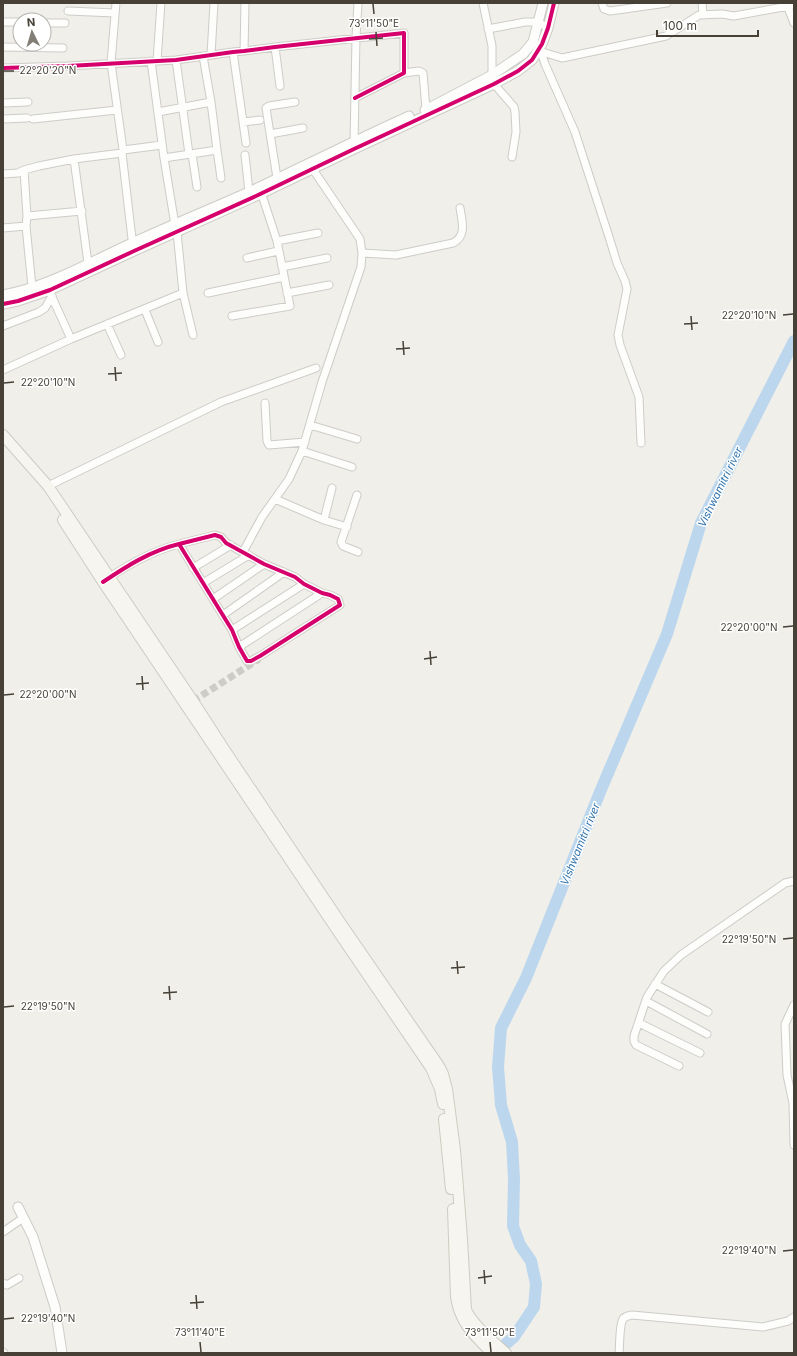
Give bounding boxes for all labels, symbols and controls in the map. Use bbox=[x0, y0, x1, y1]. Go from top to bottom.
north arrow bbox=[12, 12, 52, 52]
scale bar bbox=[657, 12, 758, 38]
text: N bbox=[26, 15, 36, 29]
text: 73°11'50"E bbox=[349, 17, 399, 29]
text: 100 m bbox=[663, 18, 697, 33]
text: 22°20'20"N bbox=[20, 64, 76, 76]
text: 22°20'10"N bbox=[722, 309, 776, 321]
text: 22°20'10"N bbox=[21, 376, 75, 388]
water label: Vishwamitri river bbox=[695, 444, 746, 529]
text: 22°20'00"N bbox=[721, 621, 777, 633]
text: 22°20'00"N bbox=[20, 688, 76, 700]
water label: Vishwamitri river bbox=[557, 800, 603, 887]
text: 22°19'50"N bbox=[722, 933, 776, 945]
text: 22°19'50"N bbox=[21, 1000, 75, 1012]
text: 22°19'40"N bbox=[722, 1244, 776, 1256]
text: 22°19'40"N bbox=[21, 1312, 75, 1324]
text: 73°11'40"E bbox=[175, 1326, 225, 1338]
text: 73°11'50"E bbox=[465, 1326, 515, 1338]

